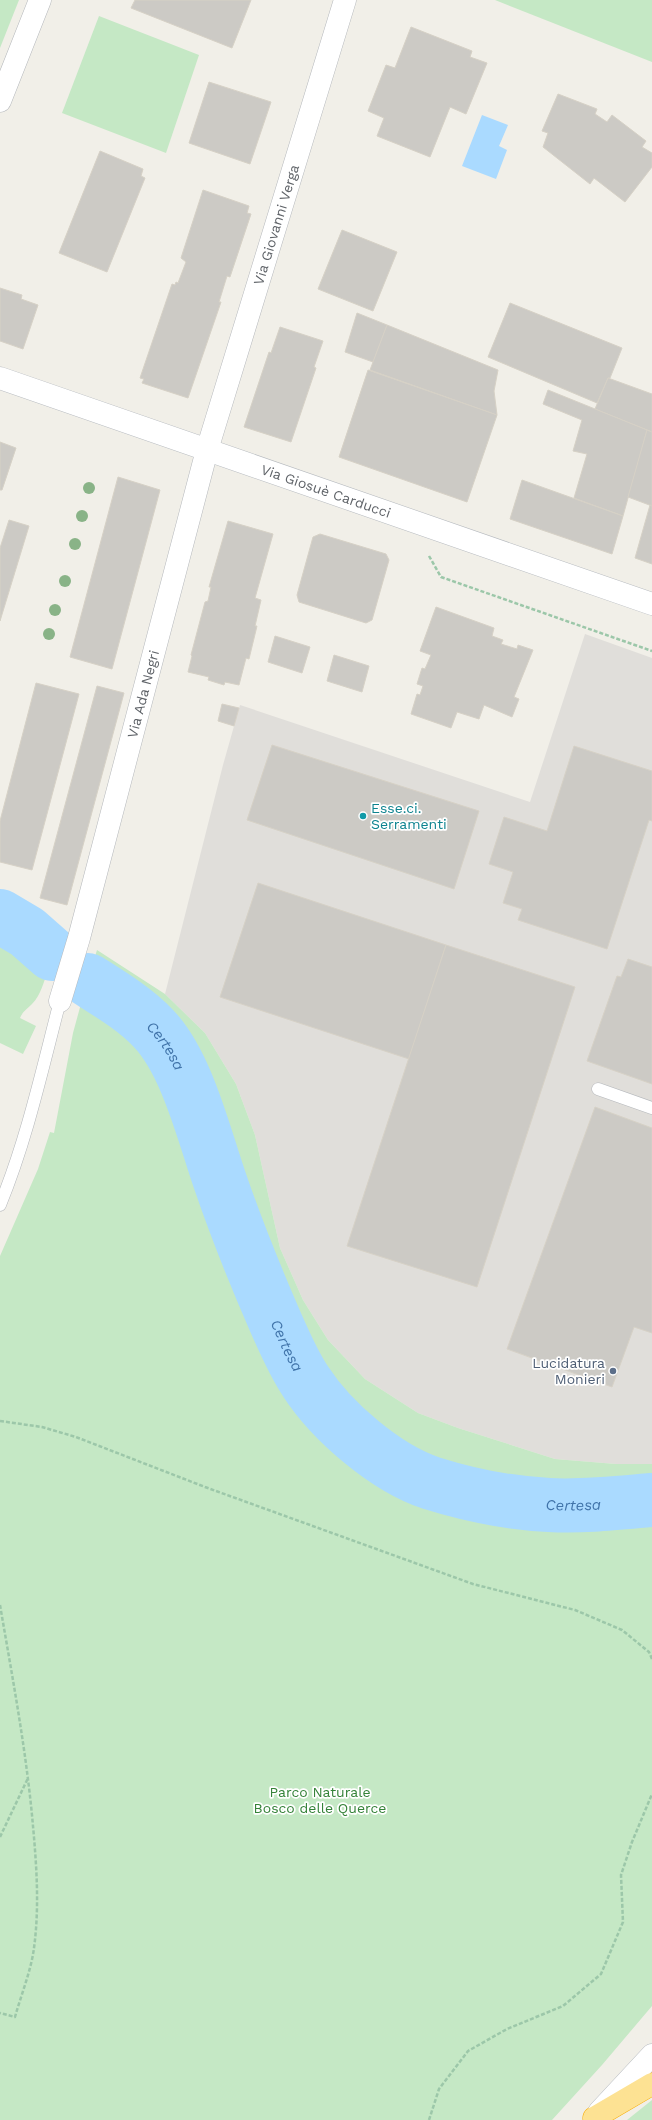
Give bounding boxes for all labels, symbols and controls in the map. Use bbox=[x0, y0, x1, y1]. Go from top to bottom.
street label: Via Giovanni Verga bbox=[250, 162, 302, 287]
street label: Via Giosuè Carducci bbox=[259, 461, 393, 521]
street label: Via Ada Negri bbox=[124, 648, 162, 740]
place label: Esse.ci. Serramenti bbox=[371, 800, 447, 832]
marker: Esse.ci. Serramenti bbox=[358, 811, 368, 821]
water label: Certesa bbox=[143, 1018, 188, 1073]
water label: Certesa bbox=[267, 1317, 307, 1375]
place label: Lucidatura Monieri bbox=[532, 1355, 605, 1387]
marker: Lucidatura Monieri bbox=[608, 1366, 618, 1376]
water label: Certesa bbox=[545, 1495, 602, 1515]
park label: Parco Naturale Bosco delle Querce bbox=[254, 1784, 386, 1816]

